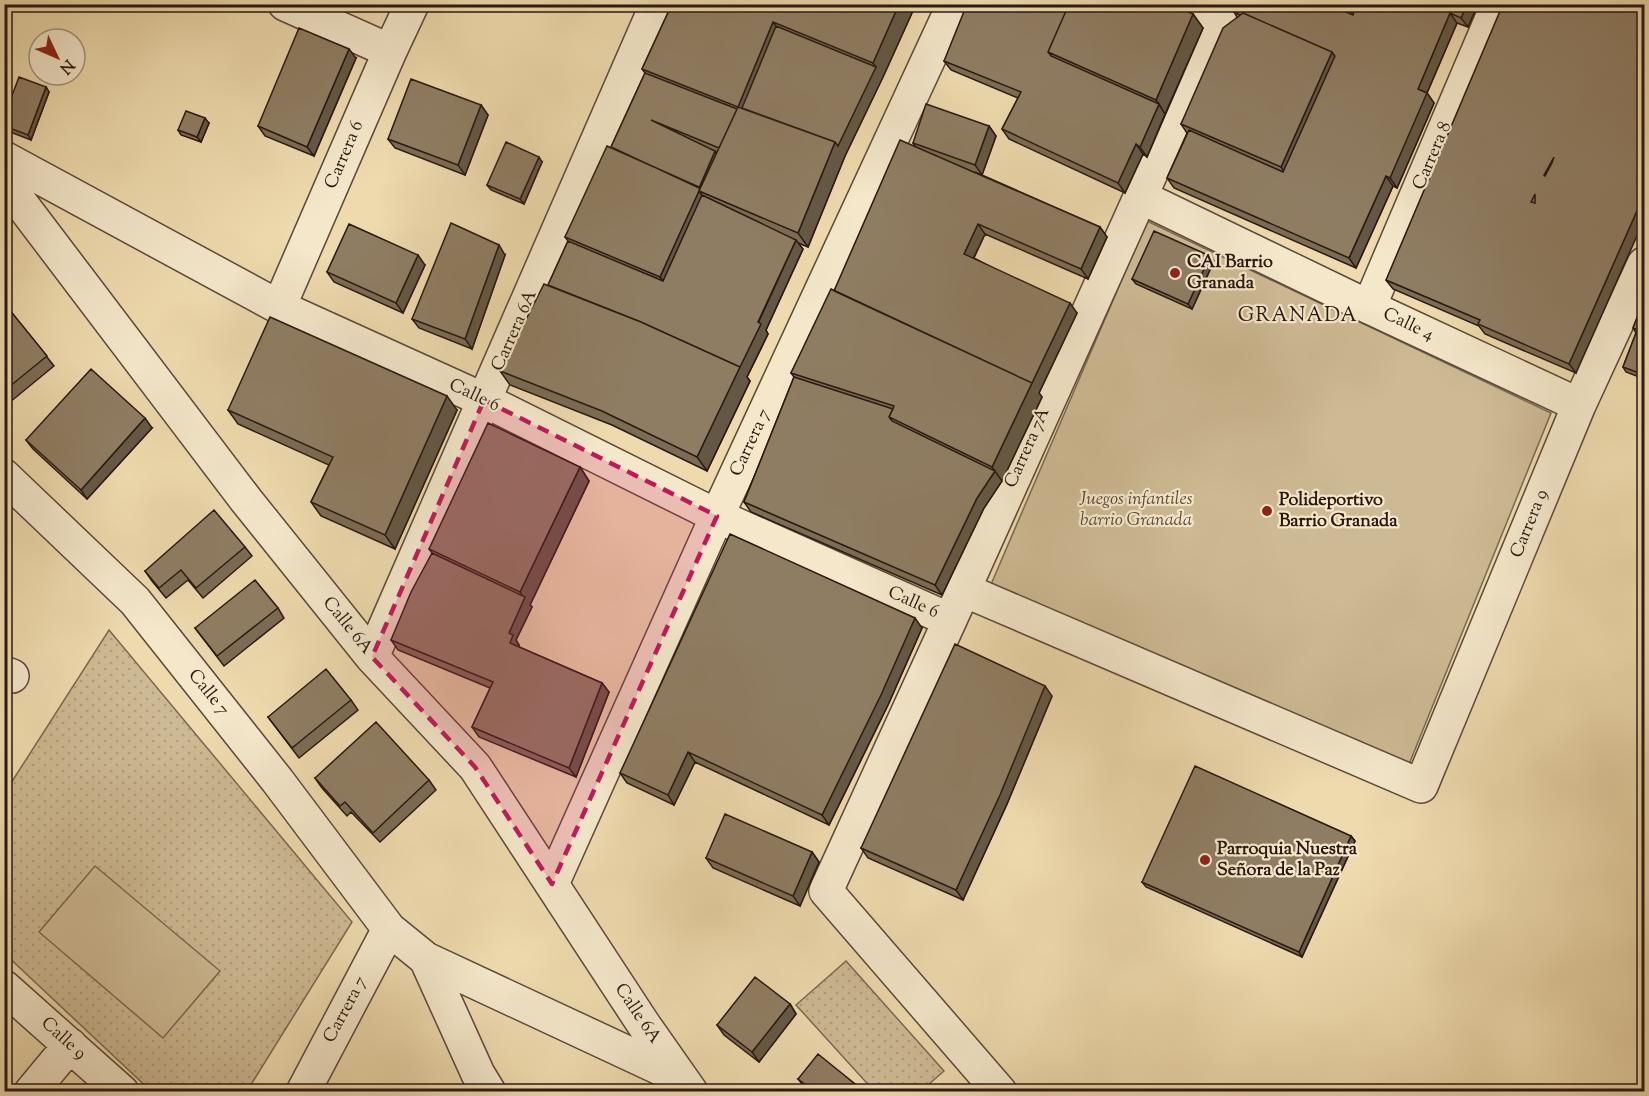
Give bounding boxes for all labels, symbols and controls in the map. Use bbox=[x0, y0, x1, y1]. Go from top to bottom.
north arrow bbox=[27, 27, 87, 87]
text: N bbox=[53, 53, 79, 78]
street label: Carrera 6 bbox=[319, 117, 371, 193]
street label: Carrera 8 bbox=[1407, 118, 1459, 194]
place label: CAI Barrio Granada bbox=[1187, 250, 1273, 297]
marker: CAI Barrio Granada bbox=[1168, 266, 1182, 280]
street label: Carrera 6A bbox=[486, 286, 545, 376]
district label: GRANADA bbox=[1238, 302, 1358, 331]
street label: Calle 4 bbox=[1378, 302, 1438, 348]
street label: Calle 6 bbox=[444, 373, 504, 419]
street label: Carrera 7A bbox=[999, 403, 1057, 492]
street label: Carrera 7 bbox=[724, 405, 778, 481]
street label: Carrera 9 bbox=[1504, 486, 1556, 562]
park label: Juegos infantiles barrio Granada bbox=[1079, 487, 1192, 534]
place label: Polideportivo Barrio Granada bbox=[1279, 488, 1398, 535]
marker: Polideportivo Barrio Granada bbox=[1260, 504, 1274, 518]
street label: Calle 6 bbox=[883, 580, 943, 626]
street label: Calle 6A bbox=[316, 591, 379, 661]
street label: Calle 7 bbox=[181, 664, 235, 722]
place label: Parroquia Nuestra Señora de la Paz bbox=[1217, 837, 1358, 884]
marker: Parroquia Nuestra Señora de la Paz bbox=[1198, 853, 1212, 867]
street label: Carrera 7 bbox=[318, 972, 374, 1048]
street label: Calle 6A bbox=[607, 979, 667, 1050]
street label: Calle 9 bbox=[34, 1011, 92, 1067]

